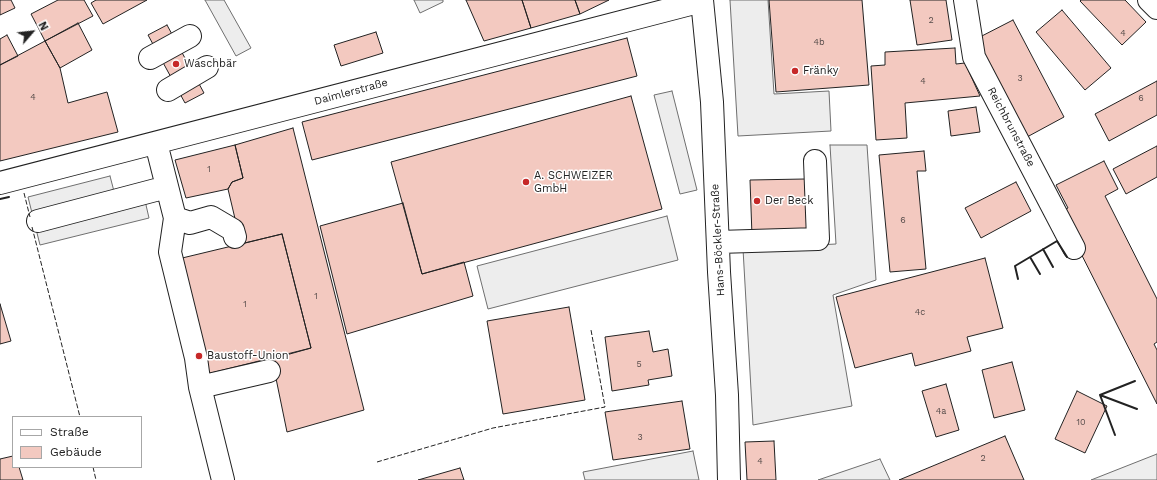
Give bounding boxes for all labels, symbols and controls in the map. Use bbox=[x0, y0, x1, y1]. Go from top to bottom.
north arrow bbox=[12, 12, 52, 52]
house number: 2 bbox=[928, 15, 934, 25]
text: N bbox=[35, 19, 51, 33]
house number: 4 bbox=[1120, 28, 1126, 38]
house number: 4b bbox=[813, 37, 825, 47]
place label: Waschbär bbox=[184, 57, 237, 71]
marker: Waschbär bbox=[171, 59, 181, 69]
place label: Fränky bbox=[803, 64, 839, 78]
marker: Fränky bbox=[790, 66, 800, 76]
house number: 3 bbox=[1017, 73, 1023, 83]
street label: Daimlerstraße bbox=[313, 76, 389, 108]
house number: 4 bbox=[920, 76, 926, 86]
street label: Reichbrunstraße bbox=[984, 85, 1038, 169]
house number: 4 bbox=[30, 92, 36, 102]
house number: 6 bbox=[1138, 93, 1144, 103]
house number: 1 bbox=[207, 164, 211, 174]
place label: A. SCHWEIZER GmbH bbox=[534, 169, 613, 195]
marker: A. SCHWEIZER GmbH bbox=[521, 177, 531, 187]
street label: Hans-Böckler-Straße bbox=[708, 183, 728, 297]
place label: Der Beck bbox=[765, 194, 813, 208]
marker: Der Beck bbox=[752, 196, 762, 206]
house number: 6 bbox=[900, 215, 906, 225]
house number: 1 bbox=[314, 291, 318, 301]
house number: 1 bbox=[243, 299, 247, 309]
house number: 4c bbox=[915, 307, 925, 317]
place label: Baustoff-Union bbox=[207, 349, 289, 363]
marker: Baustoff-Union bbox=[194, 351, 204, 361]
house number: 5 bbox=[636, 359, 642, 369]
house number: 4a bbox=[936, 406, 946, 416]
legend bbox=[12, 416, 142, 468]
house number: 10 bbox=[1076, 417, 1086, 427]
text: Straße bbox=[50, 425, 89, 439]
house number: 3 bbox=[637, 432, 643, 442]
text: Gebäude bbox=[50, 445, 102, 459]
house number: 2 bbox=[980, 453, 986, 463]
house number: 4 bbox=[757, 456, 763, 466]

